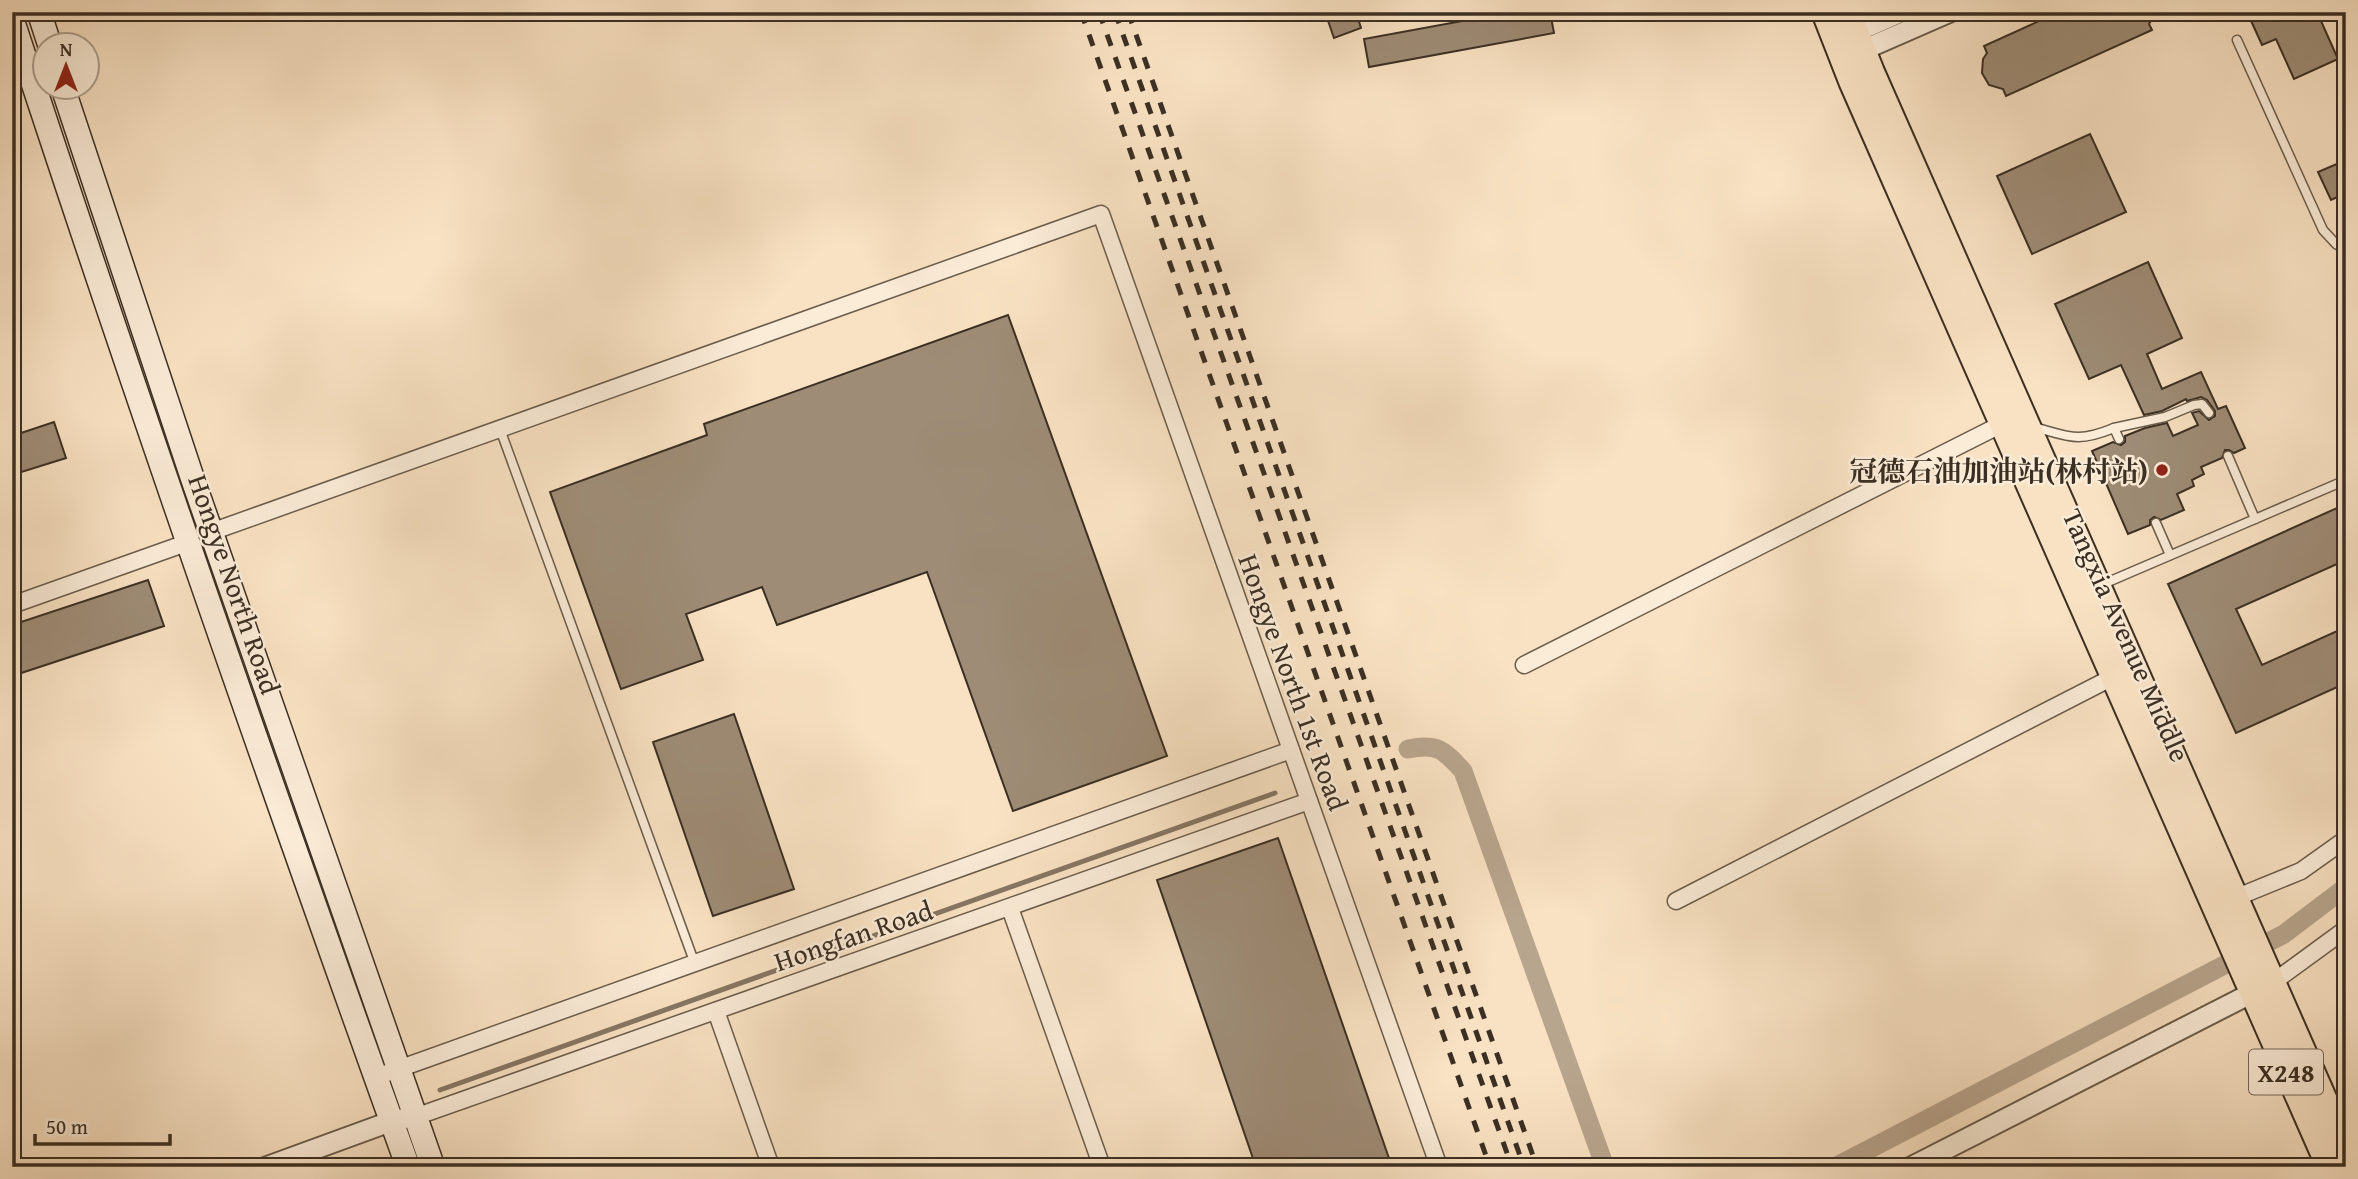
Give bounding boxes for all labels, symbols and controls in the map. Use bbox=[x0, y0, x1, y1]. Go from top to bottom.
north arrow bbox=[32, 32, 102, 102]
text: N bbox=[60, 35, 73, 63]
place label: 冠德石油加油站(林村站) bbox=[1849, 450, 2148, 491]
marker: 冠德石油加油站(林村站) bbox=[2154, 462, 2170, 478]
street label: Hongye North Road bbox=[178, 469, 292, 699]
street label: Tangxia Avenue Middle bbox=[2053, 502, 2201, 768]
street label: Hongye North 1st Road bbox=[1229, 548, 1360, 816]
street label: Hongfan Road bbox=[768, 889, 938, 981]
road number: X248 bbox=[2249, 1050, 2323, 1094]
scale bar bbox=[35, 1102, 170, 1146]
text: 50 m bbox=[46, 1111, 88, 1142]

